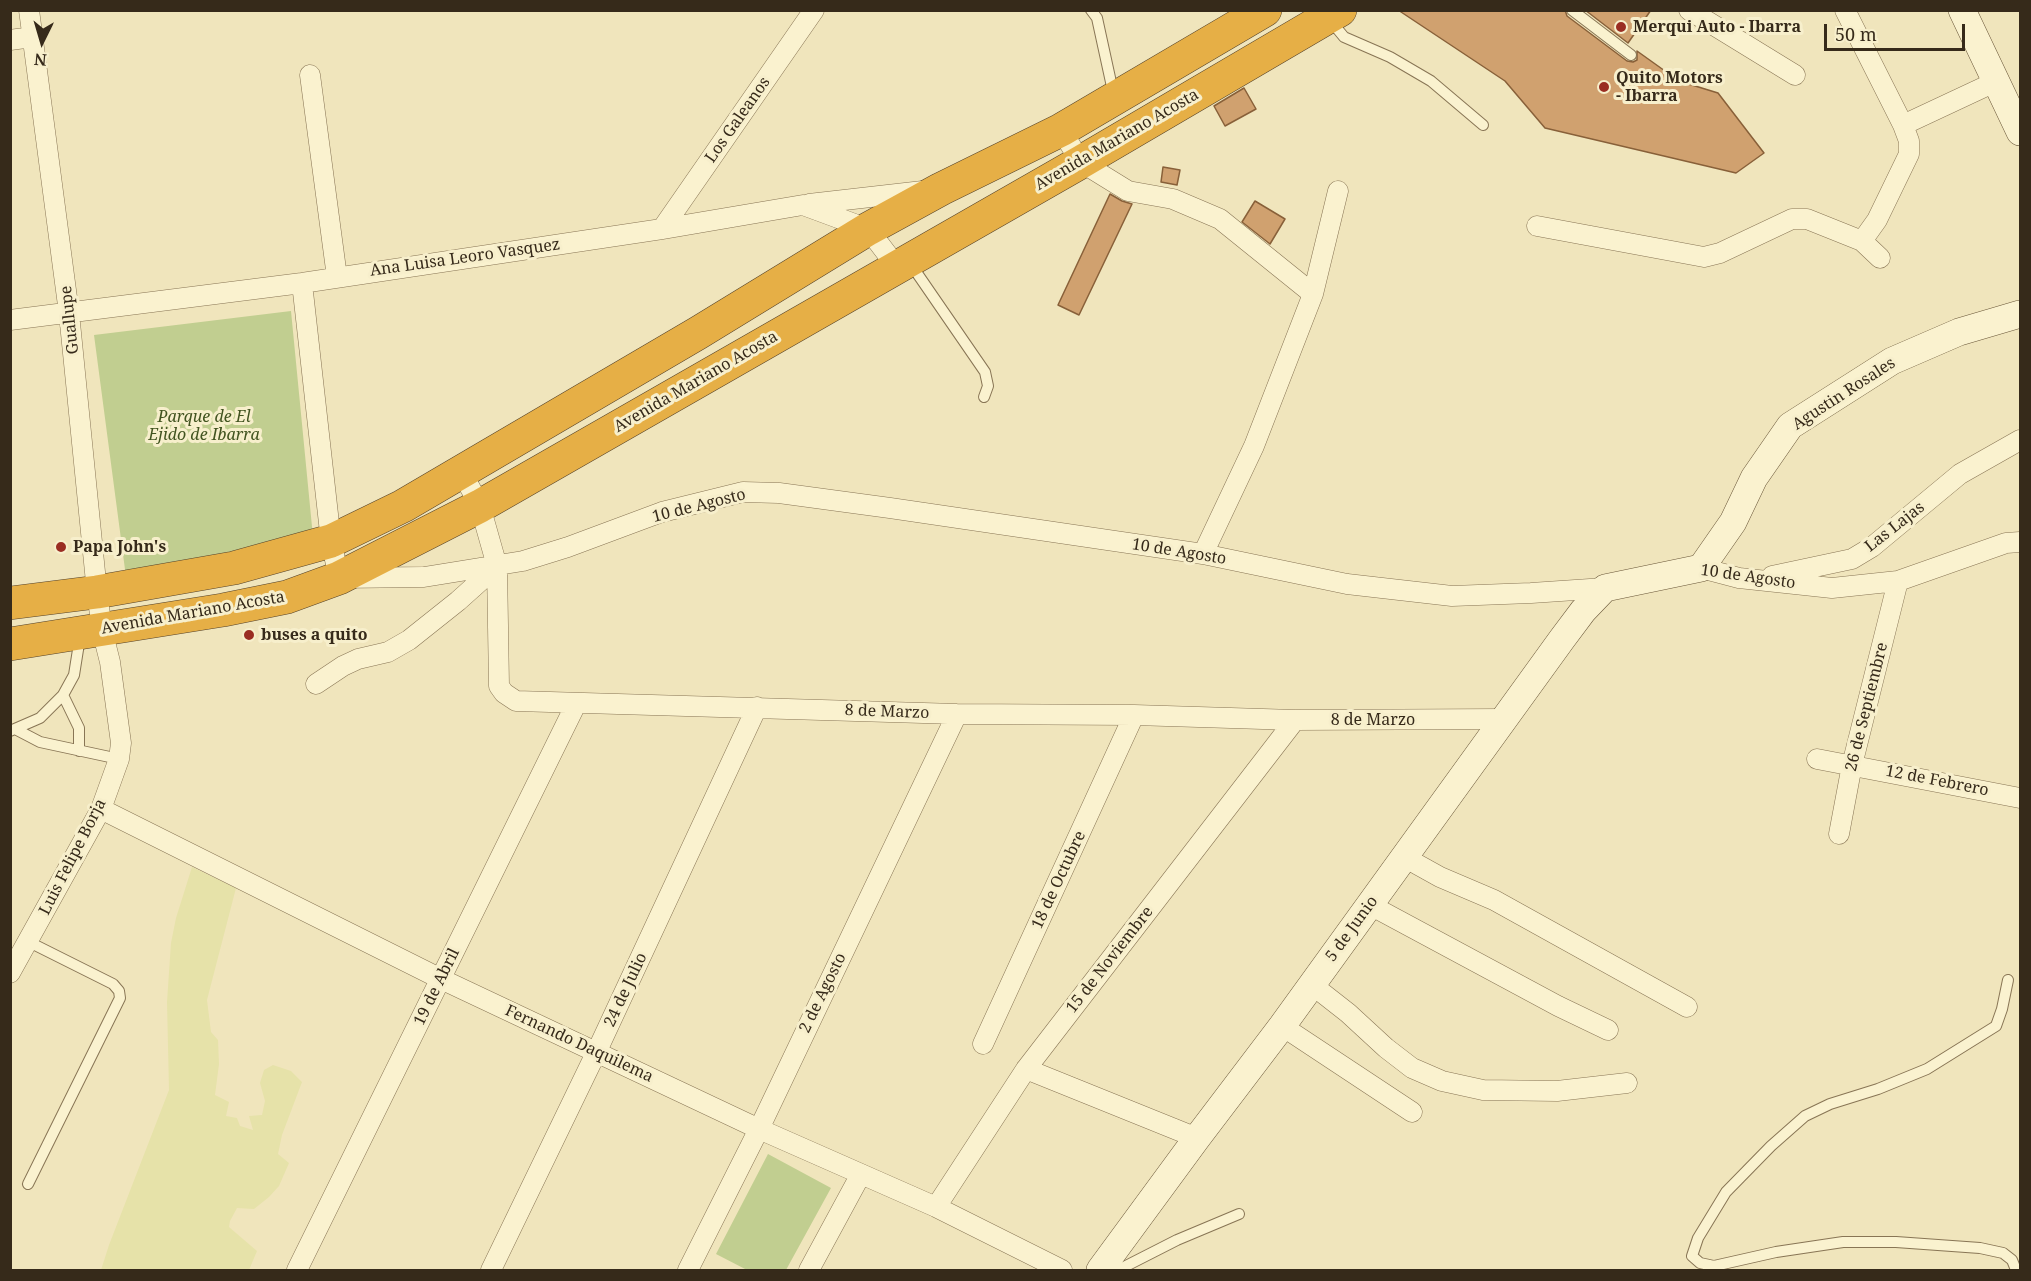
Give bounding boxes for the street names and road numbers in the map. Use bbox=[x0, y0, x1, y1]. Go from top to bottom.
street label: Los Galeanos bbox=[701, 73, 775, 167]
street label: Avenida Mariano Acosta bbox=[1032, 85, 1202, 195]
street label: Ana Luisa Leoro Vasquez bbox=[369, 235, 561, 281]
street label: Guallupe bbox=[57, 285, 83, 355]
street label: Avenida Mariano Acosta bbox=[611, 327, 781, 437]
street label: Agustin Rosales bbox=[1789, 354, 1899, 434]
street label: 10 de Agosto bbox=[650, 485, 748, 527]
street label: Las Lajas bbox=[1861, 498, 1929, 556]
street label: 10 de Agosto bbox=[1130, 535, 1228, 569]
street label: 10 de Agosto bbox=[1699, 561, 1797, 593]
street label: Avenida Mariano Acosta bbox=[100, 587, 286, 639]
street label: 26 de Septiembre bbox=[1842, 641, 1892, 773]
street label: 8 de Marzo bbox=[844, 701, 930, 723]
street label: 8 de Marzo bbox=[1331, 710, 1415, 730]
street label: 12 de Febrero bbox=[1884, 762, 1990, 800]
street label: Luis Felipe Borja bbox=[35, 796, 111, 918]
street label: 18 de Octubre bbox=[1028, 828, 1090, 932]
street label: 5 de Junio bbox=[1322, 893, 1382, 965]
street label: 15 de Noviembre bbox=[1062, 903, 1158, 1017]
street label: 19 de Abril bbox=[410, 945, 464, 1029]
street label: 24 de Julio bbox=[600, 950, 652, 1030]
street label: 2 de Agosto bbox=[795, 950, 851, 1036]
street label: Fernando Daquilema bbox=[502, 1001, 656, 1087]

